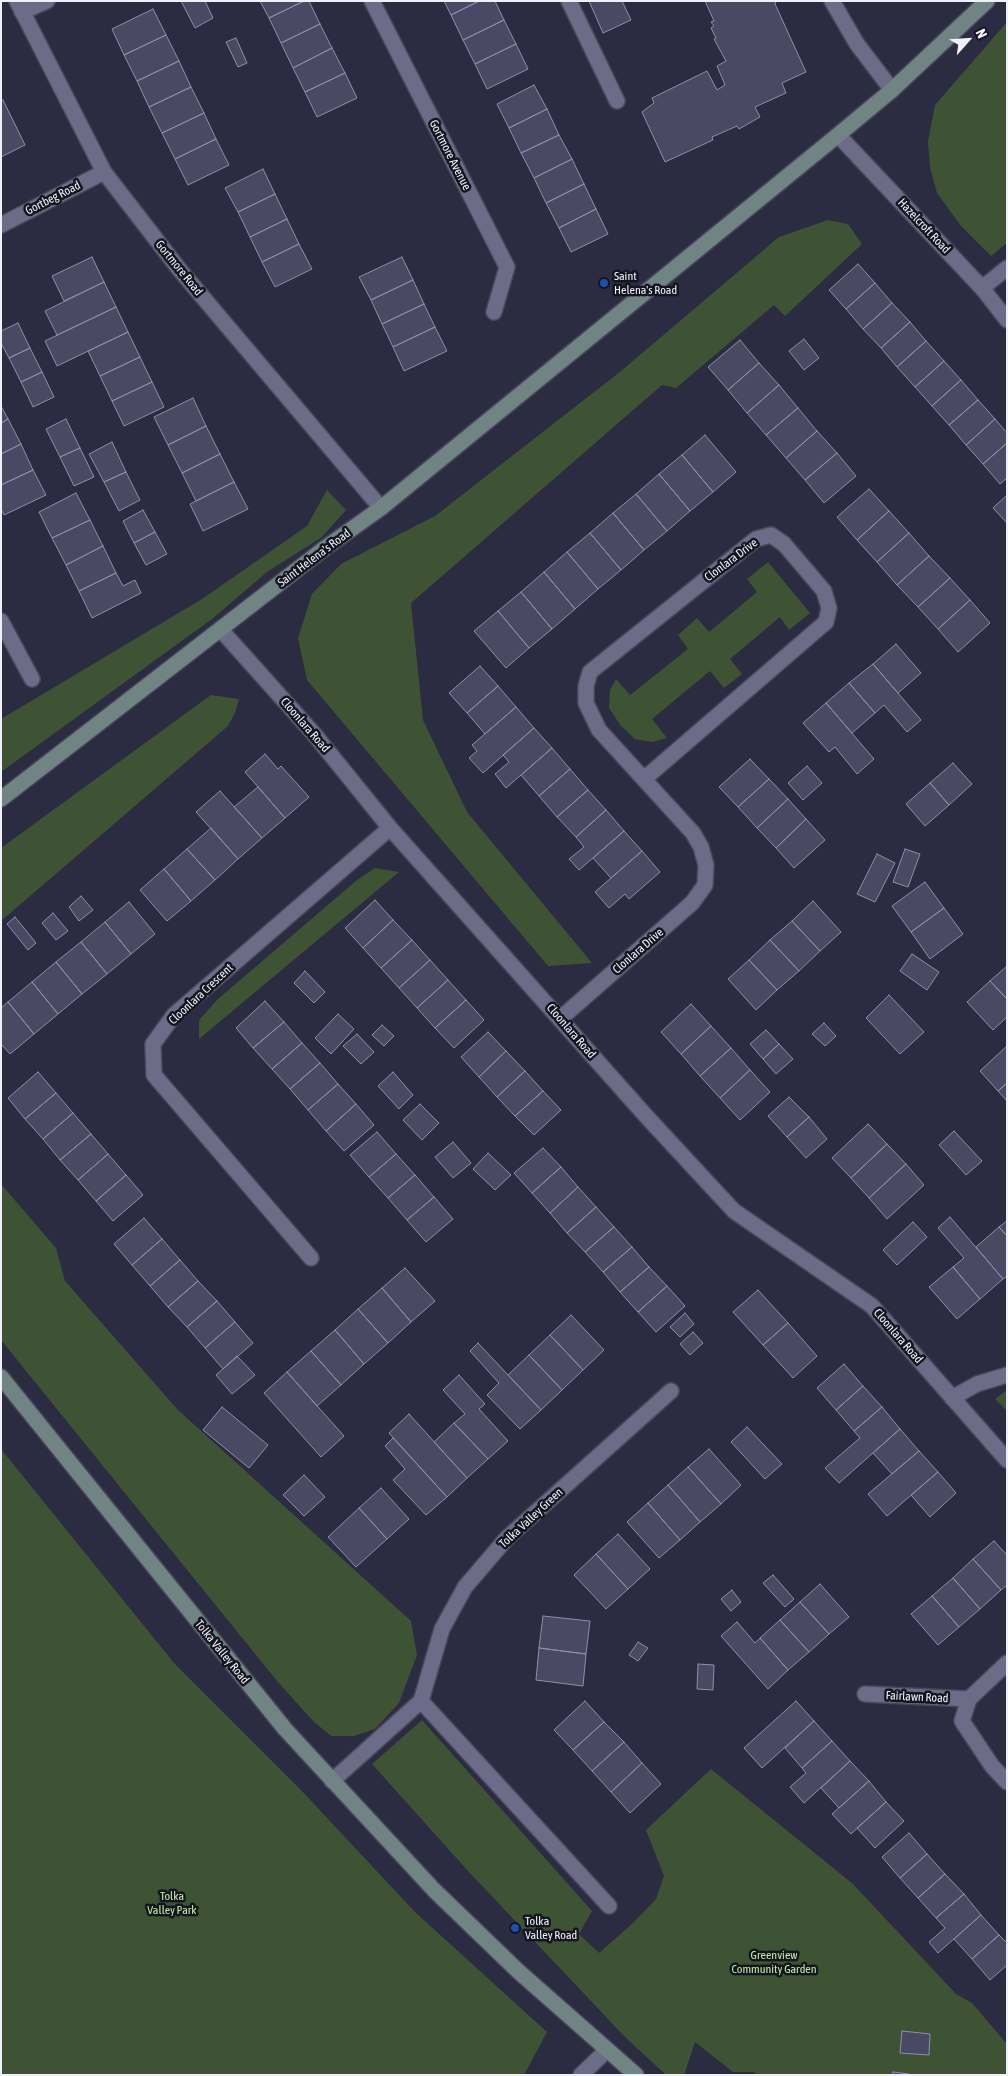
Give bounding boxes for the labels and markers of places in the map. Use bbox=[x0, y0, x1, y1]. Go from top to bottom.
place label: Saint Helena's Road bbox=[614, 269, 677, 297]
marker: Saint Helena's Road bbox=[598, 277, 610, 289]
place label: Tolka Valley Road bbox=[525, 1914, 577, 1942]
marker: Tolka Valley Road bbox=[509, 1922, 521, 1934]

